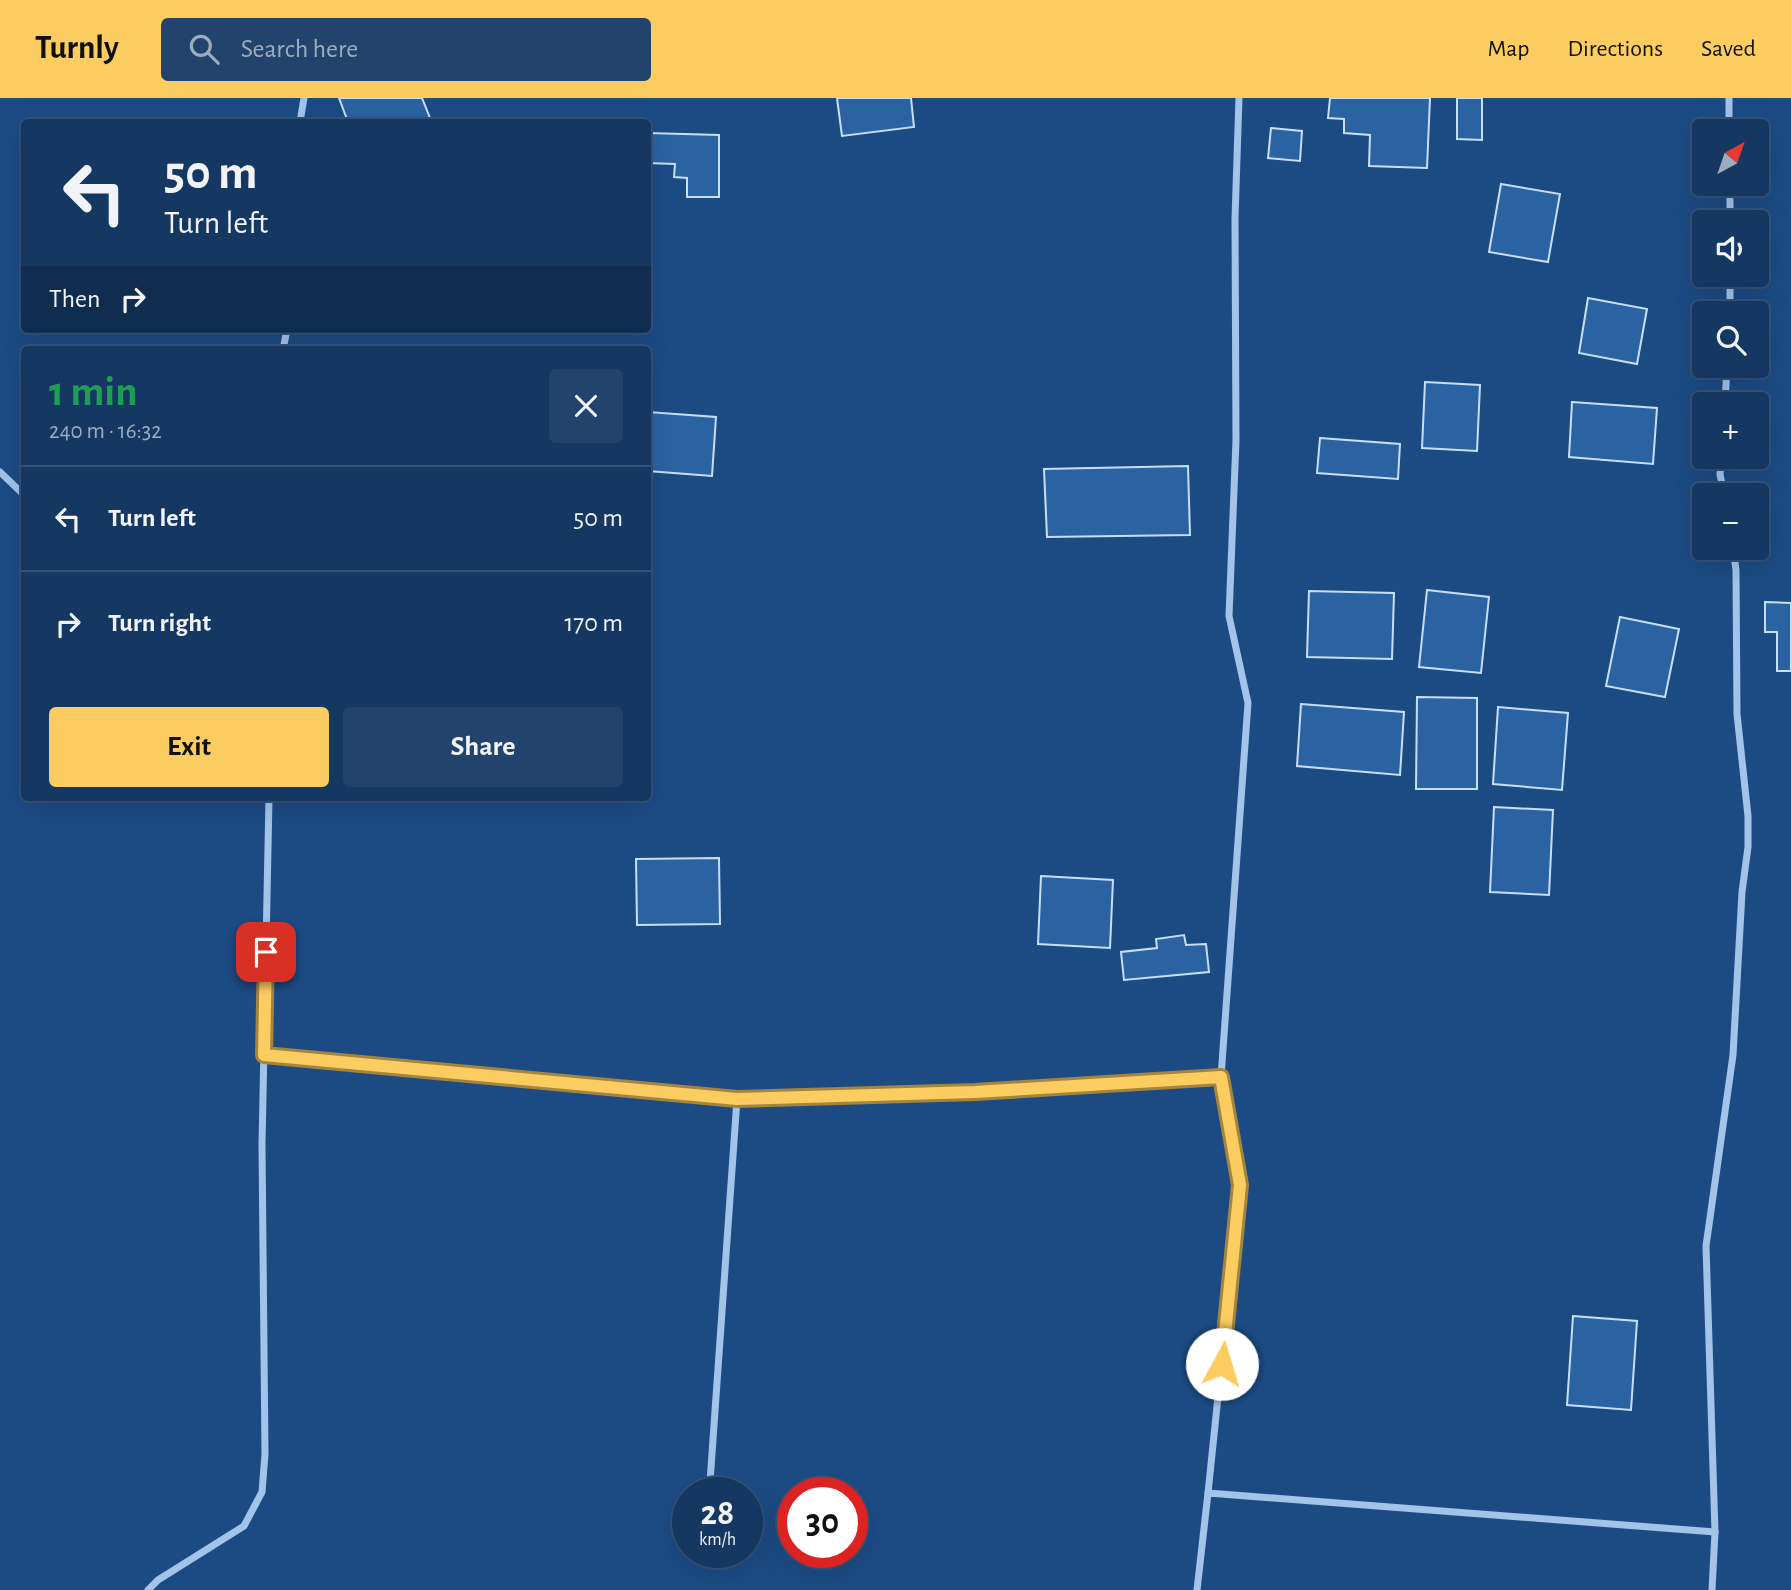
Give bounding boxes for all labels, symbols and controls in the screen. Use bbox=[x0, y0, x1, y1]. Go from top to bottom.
search box bbox=[161, 18, 651, 81]
icon: search bbox=[185, 30, 223, 68]
text: Turnly bbox=[35, 32, 119, 65]
text: Search here bbox=[241, 36, 358, 62]
text: Map bbox=[1487, 37, 1529, 61]
text: Directions bbox=[1567, 37, 1663, 61]
text: Saved bbox=[1701, 37, 1756, 61]
north arrow bbox=[1692, 119, 1769, 196]
map controls bbox=[1692, 119, 1769, 560]
icon: left bbox=[49, 147, 140, 238]
text: 50 m bbox=[164, 149, 258, 198]
text: Turn left bbox=[164, 207, 268, 239]
button: sound bbox=[1692, 210, 1769, 287]
icon: right bbox=[114, 280, 152, 318]
text: Then bbox=[49, 286, 100, 312]
button: search bbox=[1692, 301, 1769, 378]
button: close bbox=[549, 369, 623, 443]
text: 1 min bbox=[49, 371, 138, 413]
button: + bbox=[1692, 392, 1769, 469]
text: 240 m · 16:32 bbox=[49, 420, 162, 443]
button: − bbox=[1692, 483, 1769, 560]
icon: left bbox=[49, 500, 87, 538]
text: Turn left bbox=[108, 505, 196, 531]
text: 50 m bbox=[573, 505, 623, 531]
icon: right bbox=[49, 605, 87, 643]
text: Turn right bbox=[108, 610, 211, 636]
text: 170 m bbox=[564, 610, 623, 636]
button: Exit bbox=[49, 707, 329, 787]
button: Share bbox=[343, 707, 623, 787]
pin bbox=[236, 922, 296, 982]
icon: arrive bbox=[247, 933, 285, 971]
position arrow bbox=[1185, 1327, 1259, 1401]
speed limit sign: 30 bbox=[777, 1477, 868, 1568]
text: 28 bbox=[701, 1496, 734, 1531]
text: km/h bbox=[699, 1531, 736, 1549]

